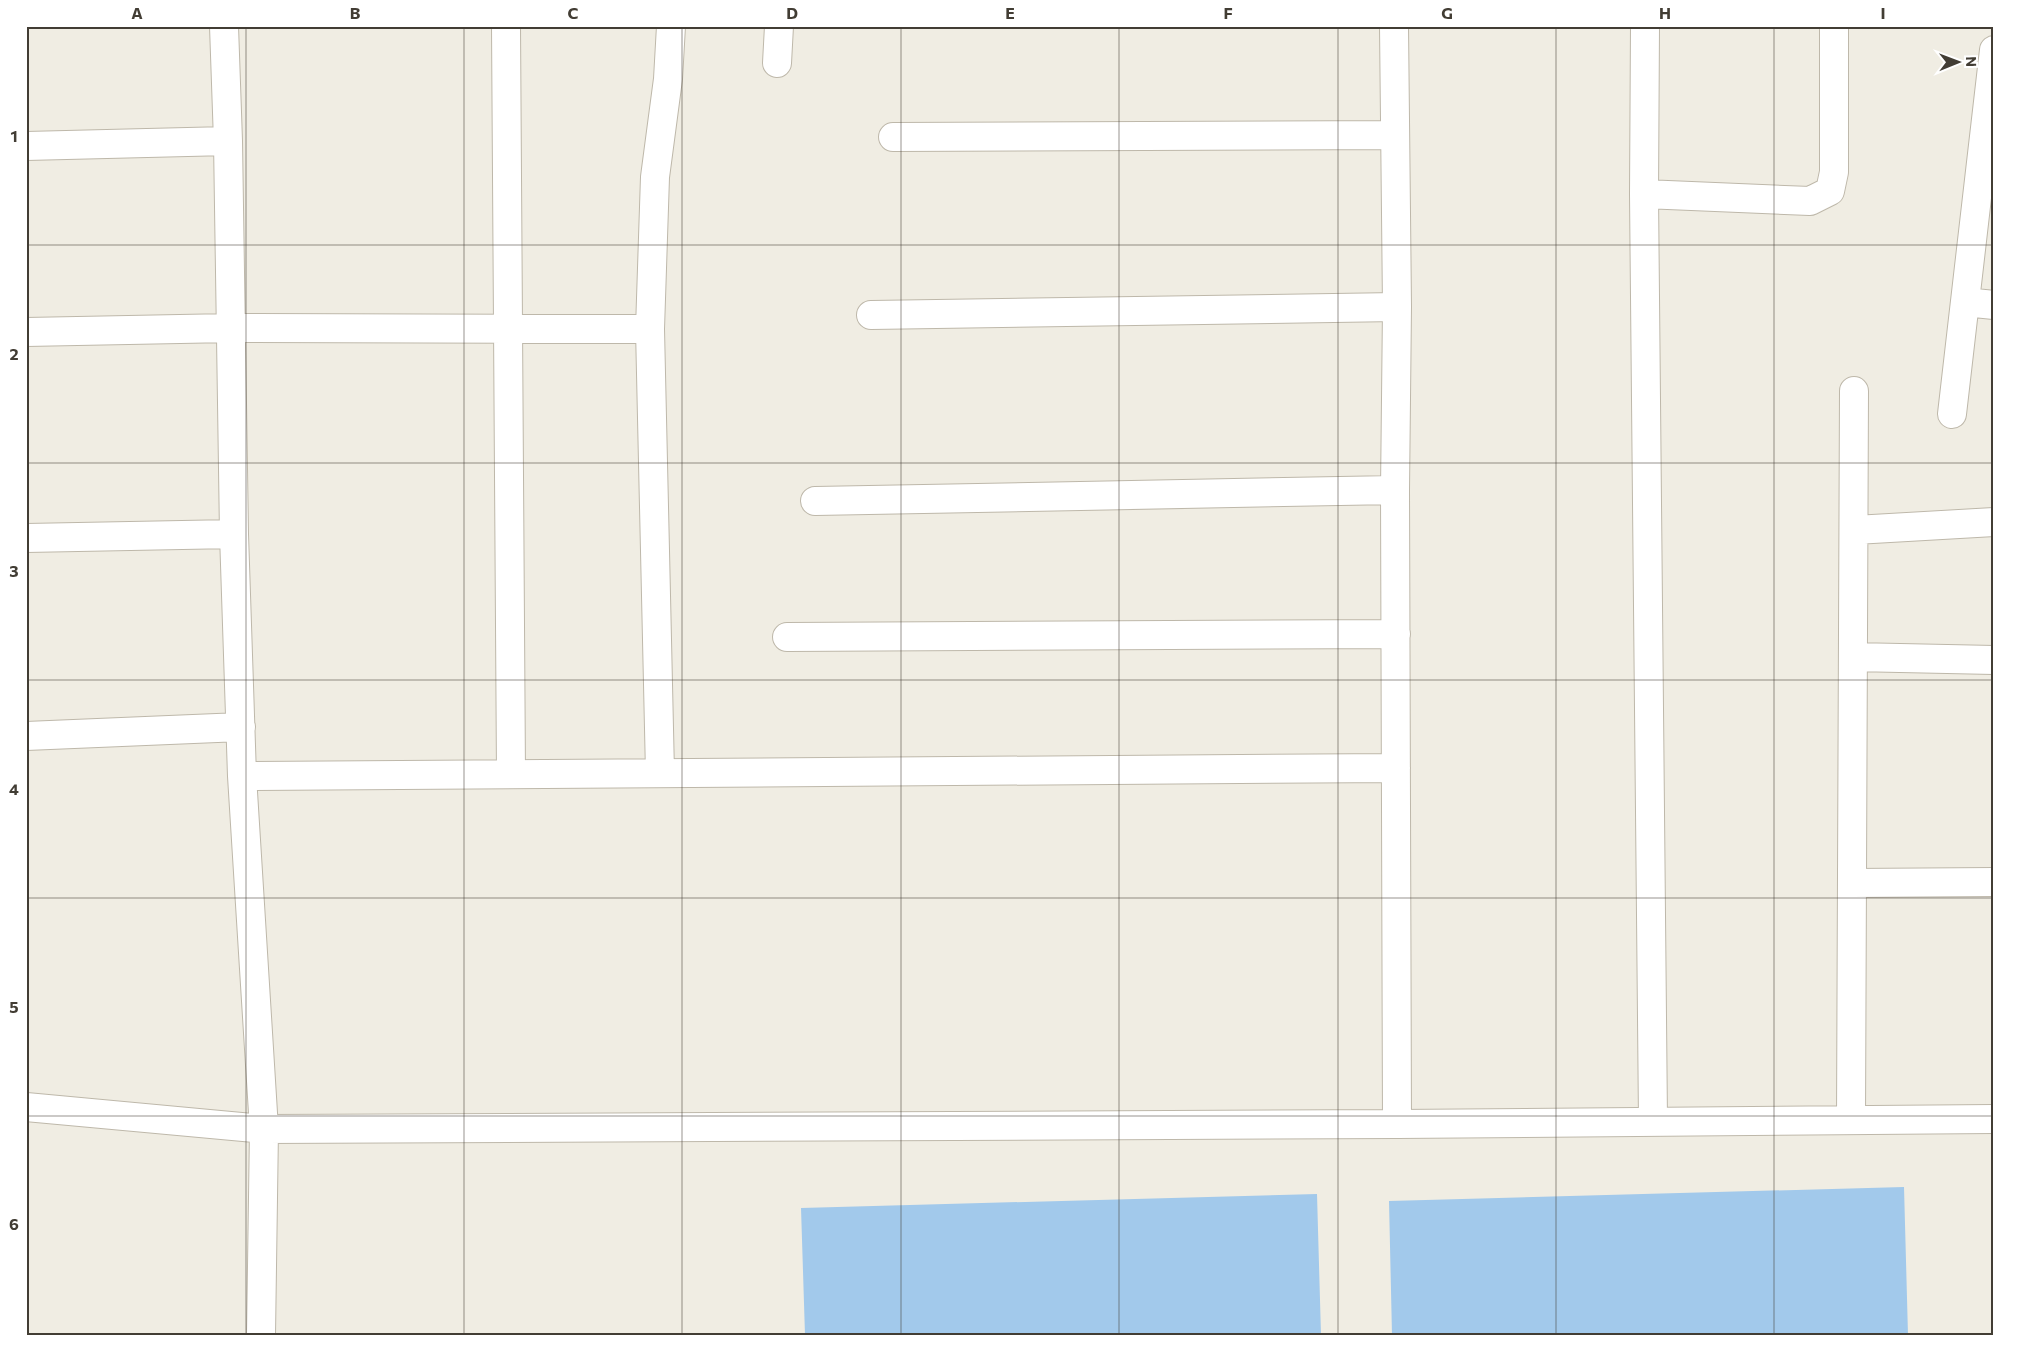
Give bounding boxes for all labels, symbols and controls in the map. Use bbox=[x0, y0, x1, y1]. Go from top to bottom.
text: A bbox=[131, 3, 143, 22]
text: B bbox=[350, 3, 361, 22]
text: C bbox=[568, 3, 579, 22]
text: D bbox=[786, 3, 798, 22]
text: E bbox=[1005, 3, 1015, 22]
text: F bbox=[1223, 3, 1233, 22]
text: G bbox=[1441, 3, 1453, 22]
text: H bbox=[1659, 3, 1671, 22]
text: I bbox=[1880, 3, 1886, 22]
north arrow bbox=[1932, 38, 1982, 88]
text: N bbox=[1963, 56, 1980, 67]
text: 1 bbox=[10, 126, 18, 145]
text: 2 bbox=[9, 344, 19, 363]
text: 3 bbox=[9, 561, 19, 580]
text: 4 bbox=[9, 779, 19, 798]
text: 5 bbox=[9, 997, 19, 1016]
text: 6 bbox=[9, 1214, 19, 1233]

